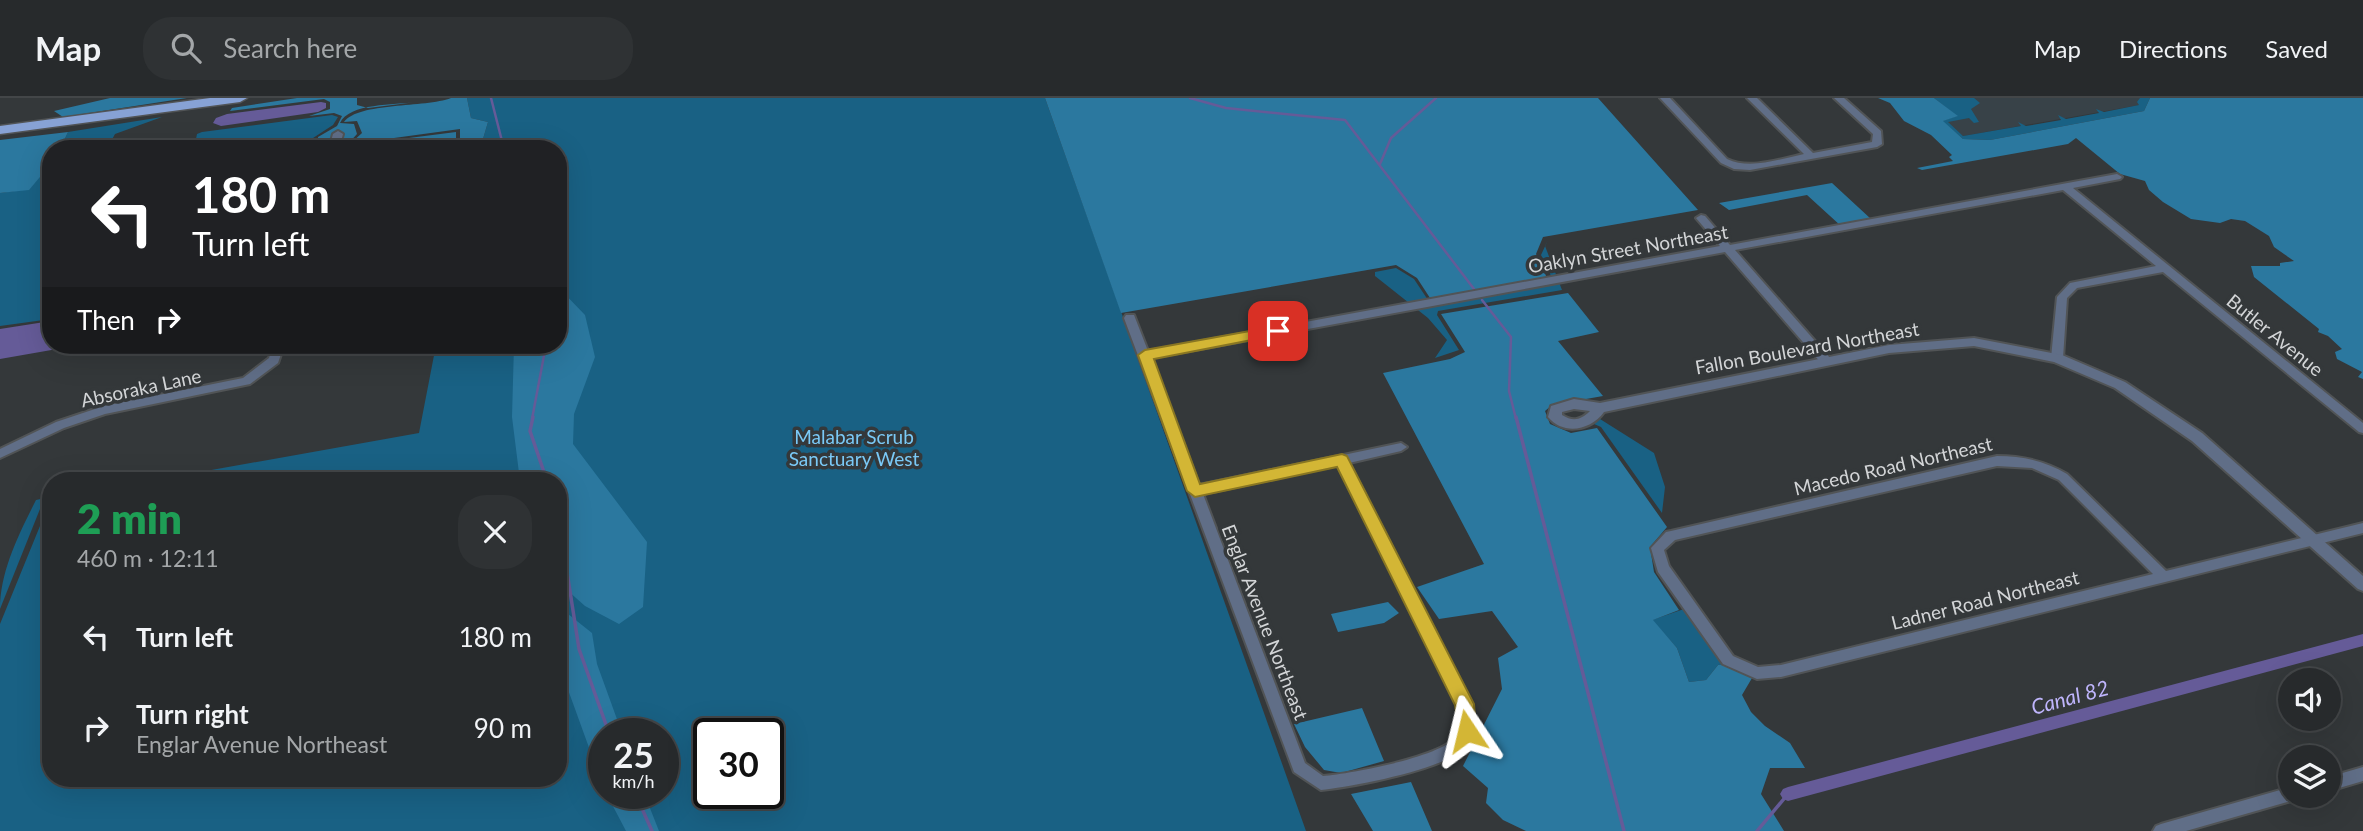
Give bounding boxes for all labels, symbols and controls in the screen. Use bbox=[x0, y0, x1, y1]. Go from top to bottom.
search box bbox=[143, 17, 633, 80]
text: Map bbox=[35, 28, 101, 68]
icon: search bbox=[167, 29, 205, 67]
text: Search here bbox=[223, 32, 357, 64]
text: Map bbox=[2034, 34, 2081, 63]
text: Directions bbox=[2119, 34, 2227, 63]
text: Saved bbox=[2265, 34, 2328, 63]
text: 180 m bbox=[192, 165, 330, 223]
icon: left bbox=[77, 168, 168, 259]
street label: Oaklyn Street Northeast bbox=[1526, 220, 1730, 277]
text: Turn left bbox=[192, 224, 309, 263]
street label: Butler Avenue bbox=[2222, 289, 2328, 381]
icon: right bbox=[149, 301, 187, 339]
pin bbox=[1248, 301, 1308, 361]
text: Then bbox=[77, 304, 135, 336]
icon: arrive bbox=[1259, 312, 1297, 350]
street label: Fallon Boulevard Northeast bbox=[1693, 316, 1921, 379]
street label: Absoraka Lane bbox=[79, 364, 203, 411]
park label: Malabar Scrub Sanctuary West bbox=[789, 425, 920, 470]
street label: Macedo Road Northeast bbox=[1791, 431, 1994, 500]
text: 2 min bbox=[77, 493, 182, 543]
button: close bbox=[458, 495, 532, 569]
street label: Englar Avenue Northeast bbox=[1218, 521, 1313, 723]
text: 460 m · 12:11 bbox=[77, 544, 219, 572]
street label: Ladner Road Northeast bbox=[1889, 565, 2081, 634]
icon: left bbox=[77, 618, 115, 656]
text: Turn left bbox=[136, 621, 233, 653]
text: 180 m bbox=[459, 621, 532, 653]
map controls bbox=[2278, 668, 2341, 808]
button: sound bbox=[2278, 668, 2341, 731]
water label: Canal 82 bbox=[2028, 674, 2111, 719]
position arrow bbox=[1430, 694, 1504, 768]
text: Turn right bbox=[136, 698, 249, 730]
icon: right bbox=[77, 709, 115, 747]
text: 90 m bbox=[474, 712, 532, 744]
speed limit sign: 30 bbox=[693, 718, 784, 809]
text: Englar Avenue Northeast bbox=[136, 730, 387, 758]
text: 25 bbox=[613, 733, 654, 775]
button: layers bbox=[2278, 745, 2341, 808]
text: km/h bbox=[612, 770, 655, 792]

